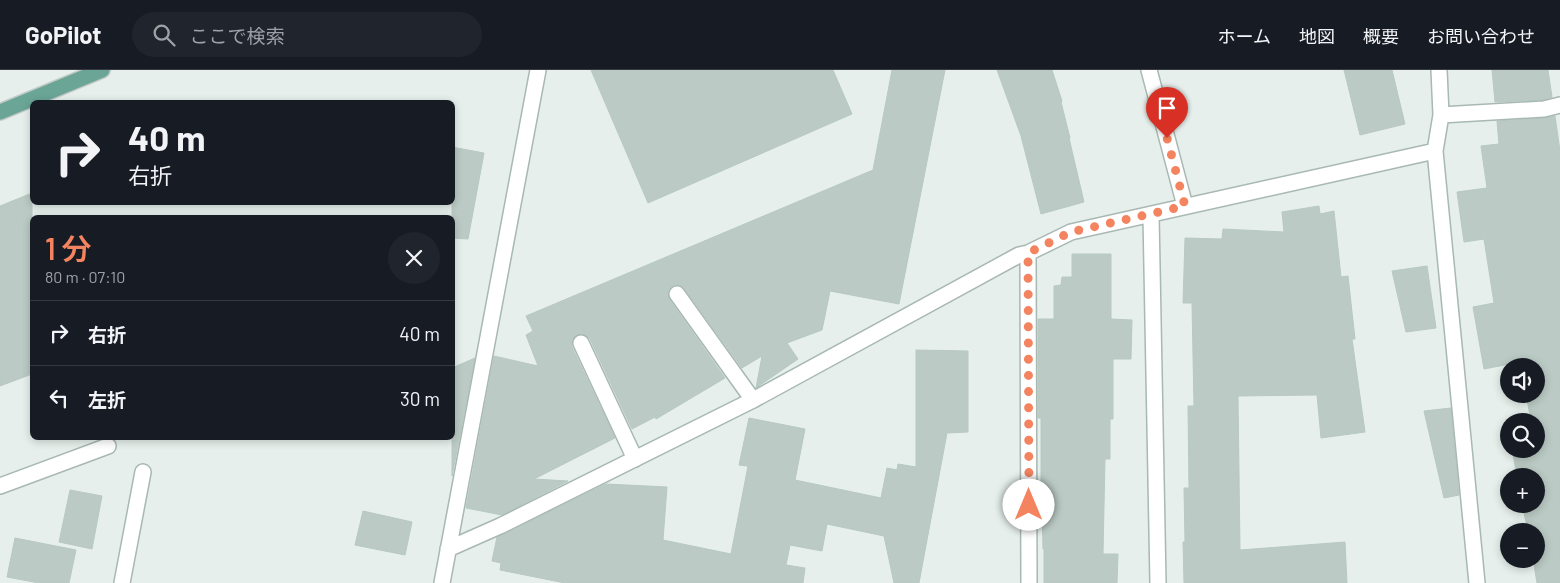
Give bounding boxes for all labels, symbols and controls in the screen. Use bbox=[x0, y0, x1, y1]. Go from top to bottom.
search box bbox=[132, 12, 482, 57]
text: GoPilot bbox=[25, 20, 102, 49]
icon: search bbox=[150, 21, 178, 49]
text: ここで検索 bbox=[190, 24, 285, 47]
text: ホーム bbox=[1218, 25, 1271, 47]
text: 地図 bbox=[1299, 25, 1335, 47]
text: 概要 bbox=[1363, 25, 1399, 47]
text: お問い合わせ bbox=[1427, 25, 1535, 47]
pin bbox=[1146, 87, 1188, 138]
icon: arrive bbox=[1153, 94, 1181, 122]
text: 40 m bbox=[128, 116, 205, 158]
icon: right bbox=[45, 120, 110, 185]
text: 右折 bbox=[128, 162, 172, 188]
text: 1 分 bbox=[45, 230, 92, 266]
button: close bbox=[388, 232, 440, 284]
text: 80 m · 07:10 bbox=[45, 267, 125, 286]
icon: right bbox=[45, 319, 73, 347]
text: 40 m bbox=[399, 322, 440, 345]
text: 右折 bbox=[88, 323, 126, 346]
map controls bbox=[1500, 358, 1545, 568]
button: sound bbox=[1500, 358, 1545, 403]
icon: left bbox=[45, 384, 73, 412]
text: 30 m bbox=[400, 387, 440, 410]
text: 左折 bbox=[88, 388, 126, 411]
button: search bbox=[1500, 413, 1545, 458]
button: + bbox=[1500, 468, 1545, 513]
position arrow bbox=[1002, 478, 1054, 530]
button: − bbox=[1500, 523, 1545, 568]

